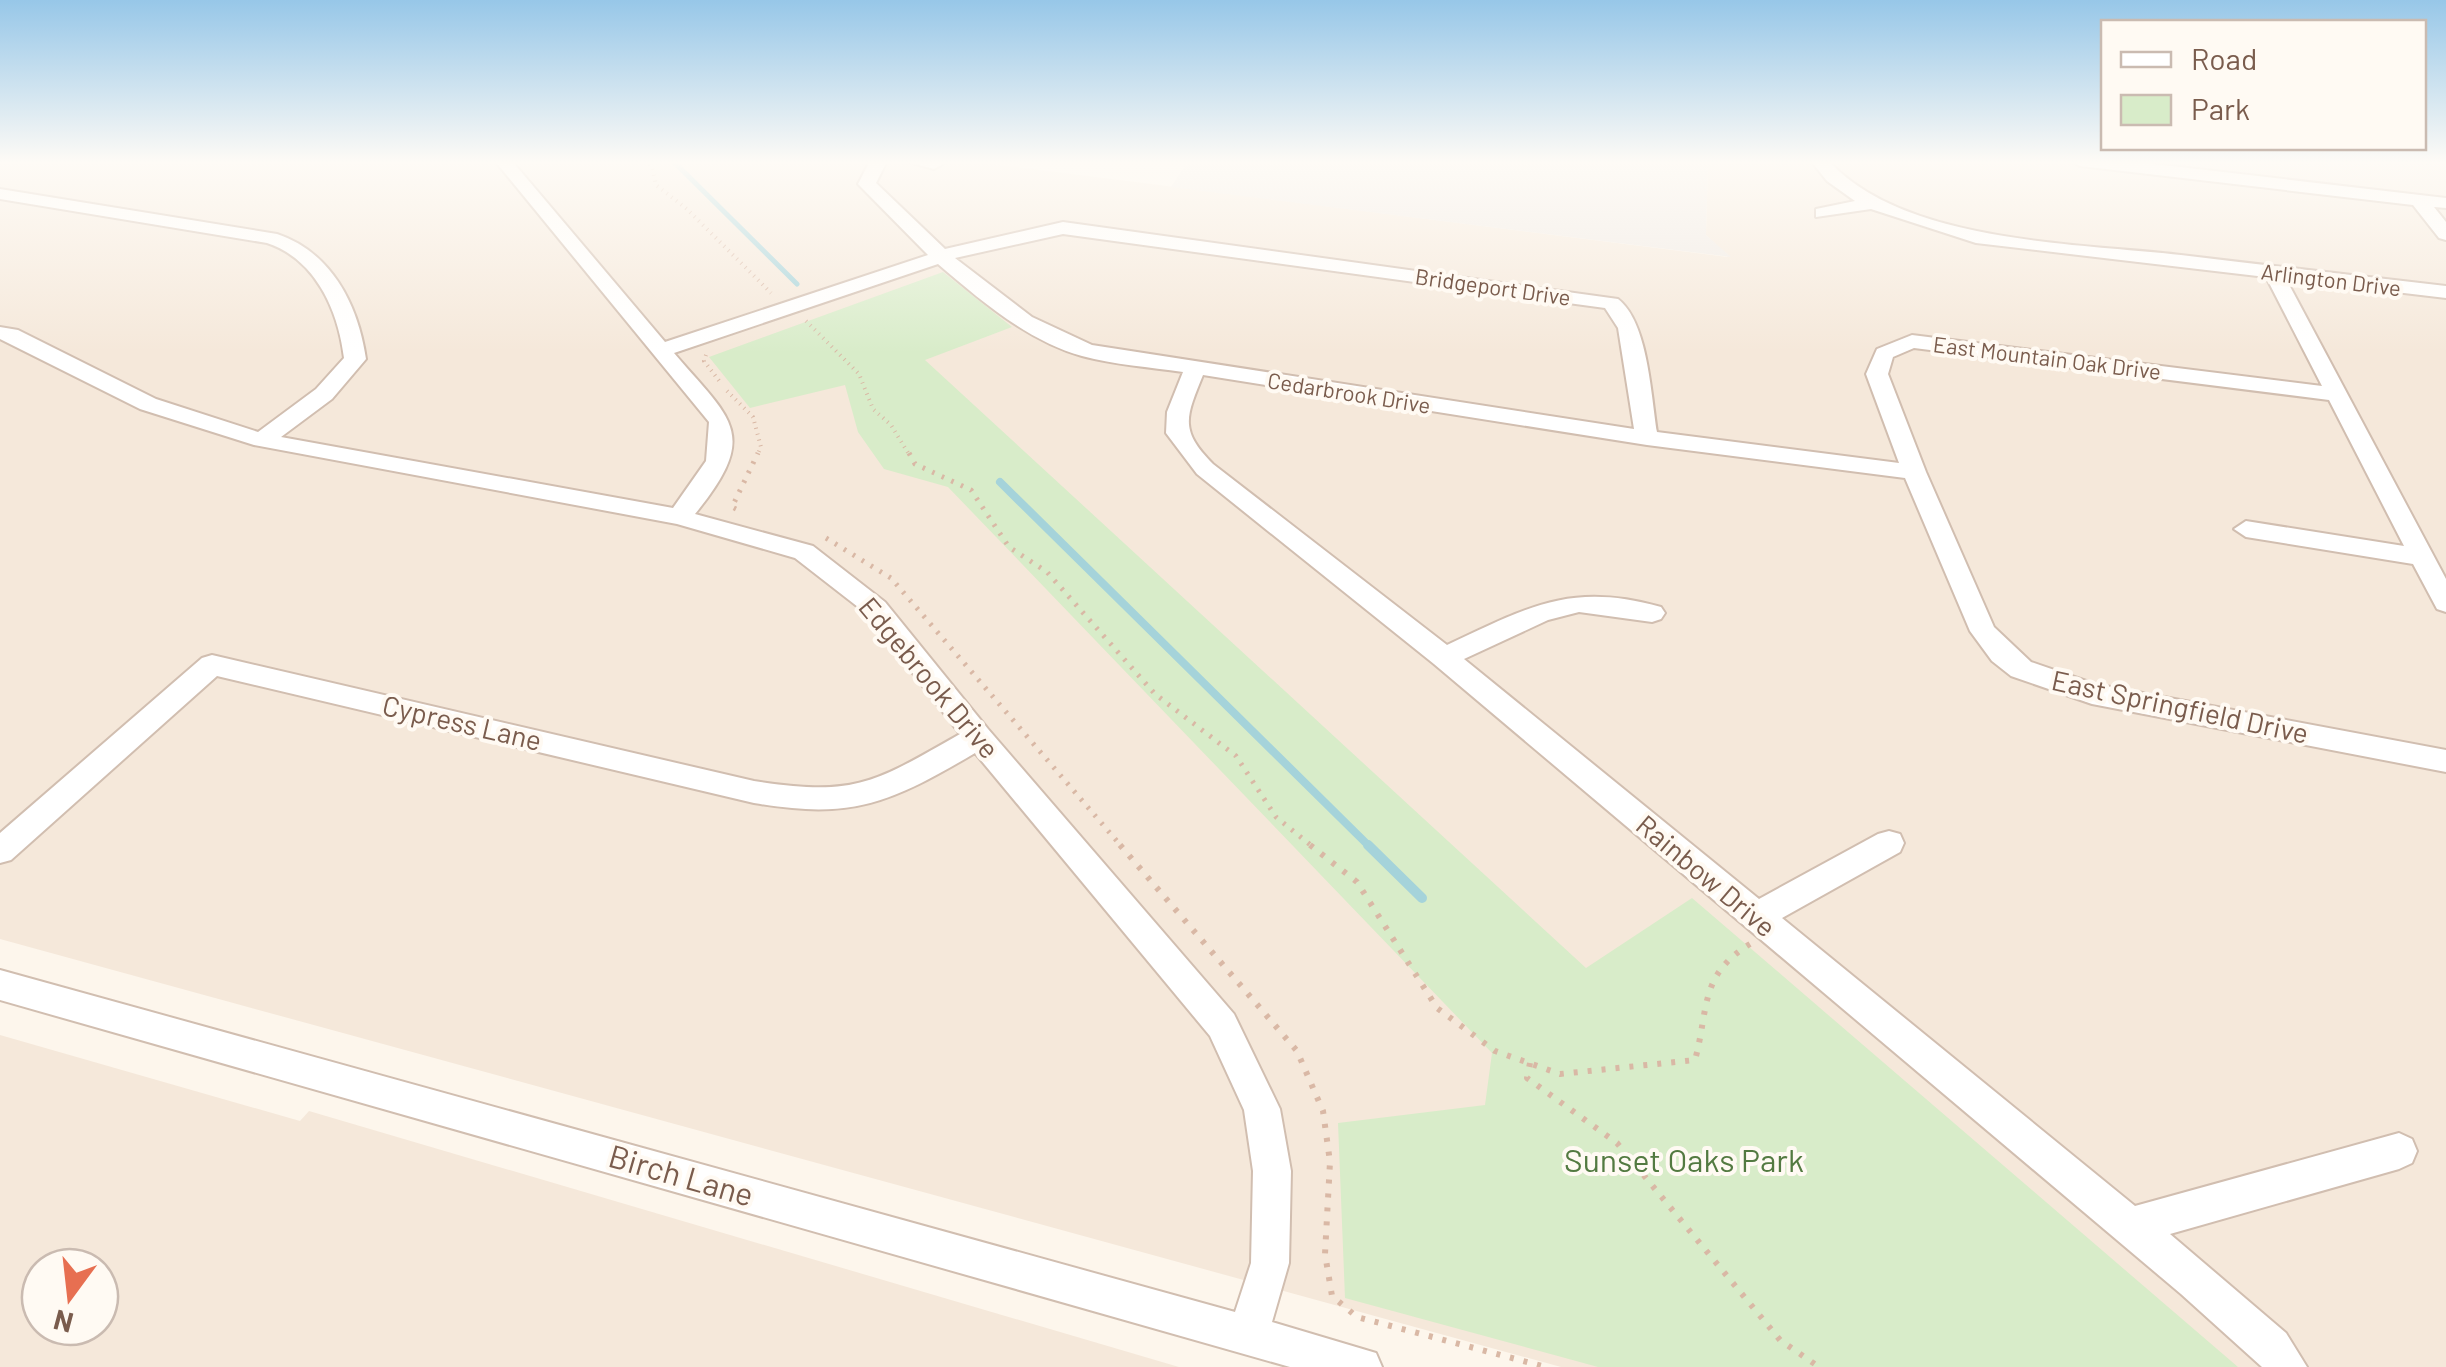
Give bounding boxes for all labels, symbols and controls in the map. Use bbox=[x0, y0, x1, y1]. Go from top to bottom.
legend bbox=[2101, 20, 2426, 150]
text: Road bbox=[2191, 40, 2257, 76]
text: Park bbox=[2191, 90, 2250, 126]
street label: Arlington Drive bbox=[2260, 258, 2402, 300]
street label: Bridgeport Drive bbox=[1414, 262, 1573, 310]
street label: East Mountain Oak Drive bbox=[1932, 330, 2162, 384]
street label: Cedarbrook Drive bbox=[1266, 366, 1433, 418]
street label: Edgebrook Drive bbox=[852, 590, 1007, 765]
street label: East Springfield Drive bbox=[2049, 662, 2312, 750]
street label: Cypress Lane bbox=[379, 687, 545, 757]
street label: Rainbow Drive bbox=[1630, 807, 1783, 943]
street label: Birch Lane bbox=[605, 1135, 758, 1213]
park label: Sunset Oaks Park bbox=[1564, 1140, 1804, 1178]
north arrow bbox=[20, 1247, 120, 1347]
text: N bbox=[50, 1303, 77, 1341]

